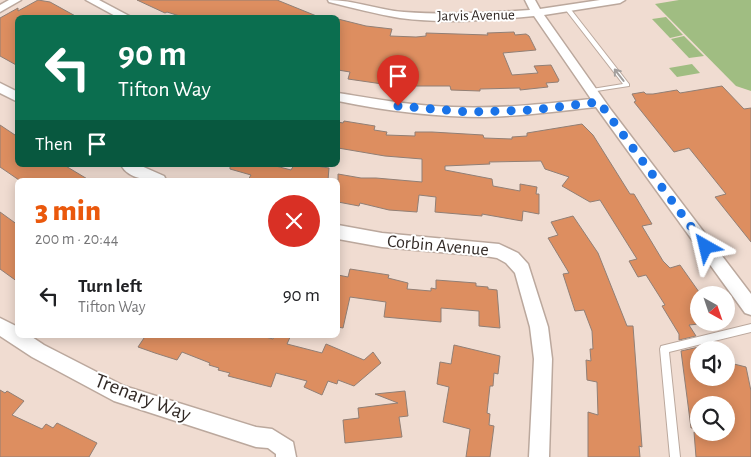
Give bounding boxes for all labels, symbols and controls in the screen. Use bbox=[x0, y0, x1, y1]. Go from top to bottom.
street label: Jarvis Avenue bbox=[437, 7, 515, 24]
icon: left bbox=[35, 35, 100, 100]
text: 90 m bbox=[118, 37, 187, 72]
pin bbox=[377, 55, 419, 106]
icon: arrive bbox=[384, 62, 412, 90]
one-way arrow bbox=[614, 69, 625, 82]
text: Tifton Way bbox=[118, 78, 211, 100]
icon: arrive bbox=[83, 130, 111, 158]
text: Then bbox=[35, 135, 73, 154]
button: close bbox=[268, 195, 320, 247]
text: 3 min bbox=[35, 196, 101, 226]
position arrow bbox=[679, 220, 731, 272]
text: 200 m · 20:44 bbox=[35, 231, 118, 247]
street label: Corbin Avenue bbox=[386, 233, 489, 259]
text: Turn left bbox=[78, 277, 142, 296]
icon: left bbox=[35, 282, 63, 310]
text: 90 m bbox=[283, 286, 320, 305]
north arrow bbox=[690, 286, 735, 331]
map controls bbox=[690, 286, 735, 441]
text: Tifton Way bbox=[78, 299, 146, 315]
button: sound bbox=[690, 341, 735, 386]
street label: Trenary Way bbox=[92, 370, 194, 425]
button: search bbox=[690, 396, 735, 441]

